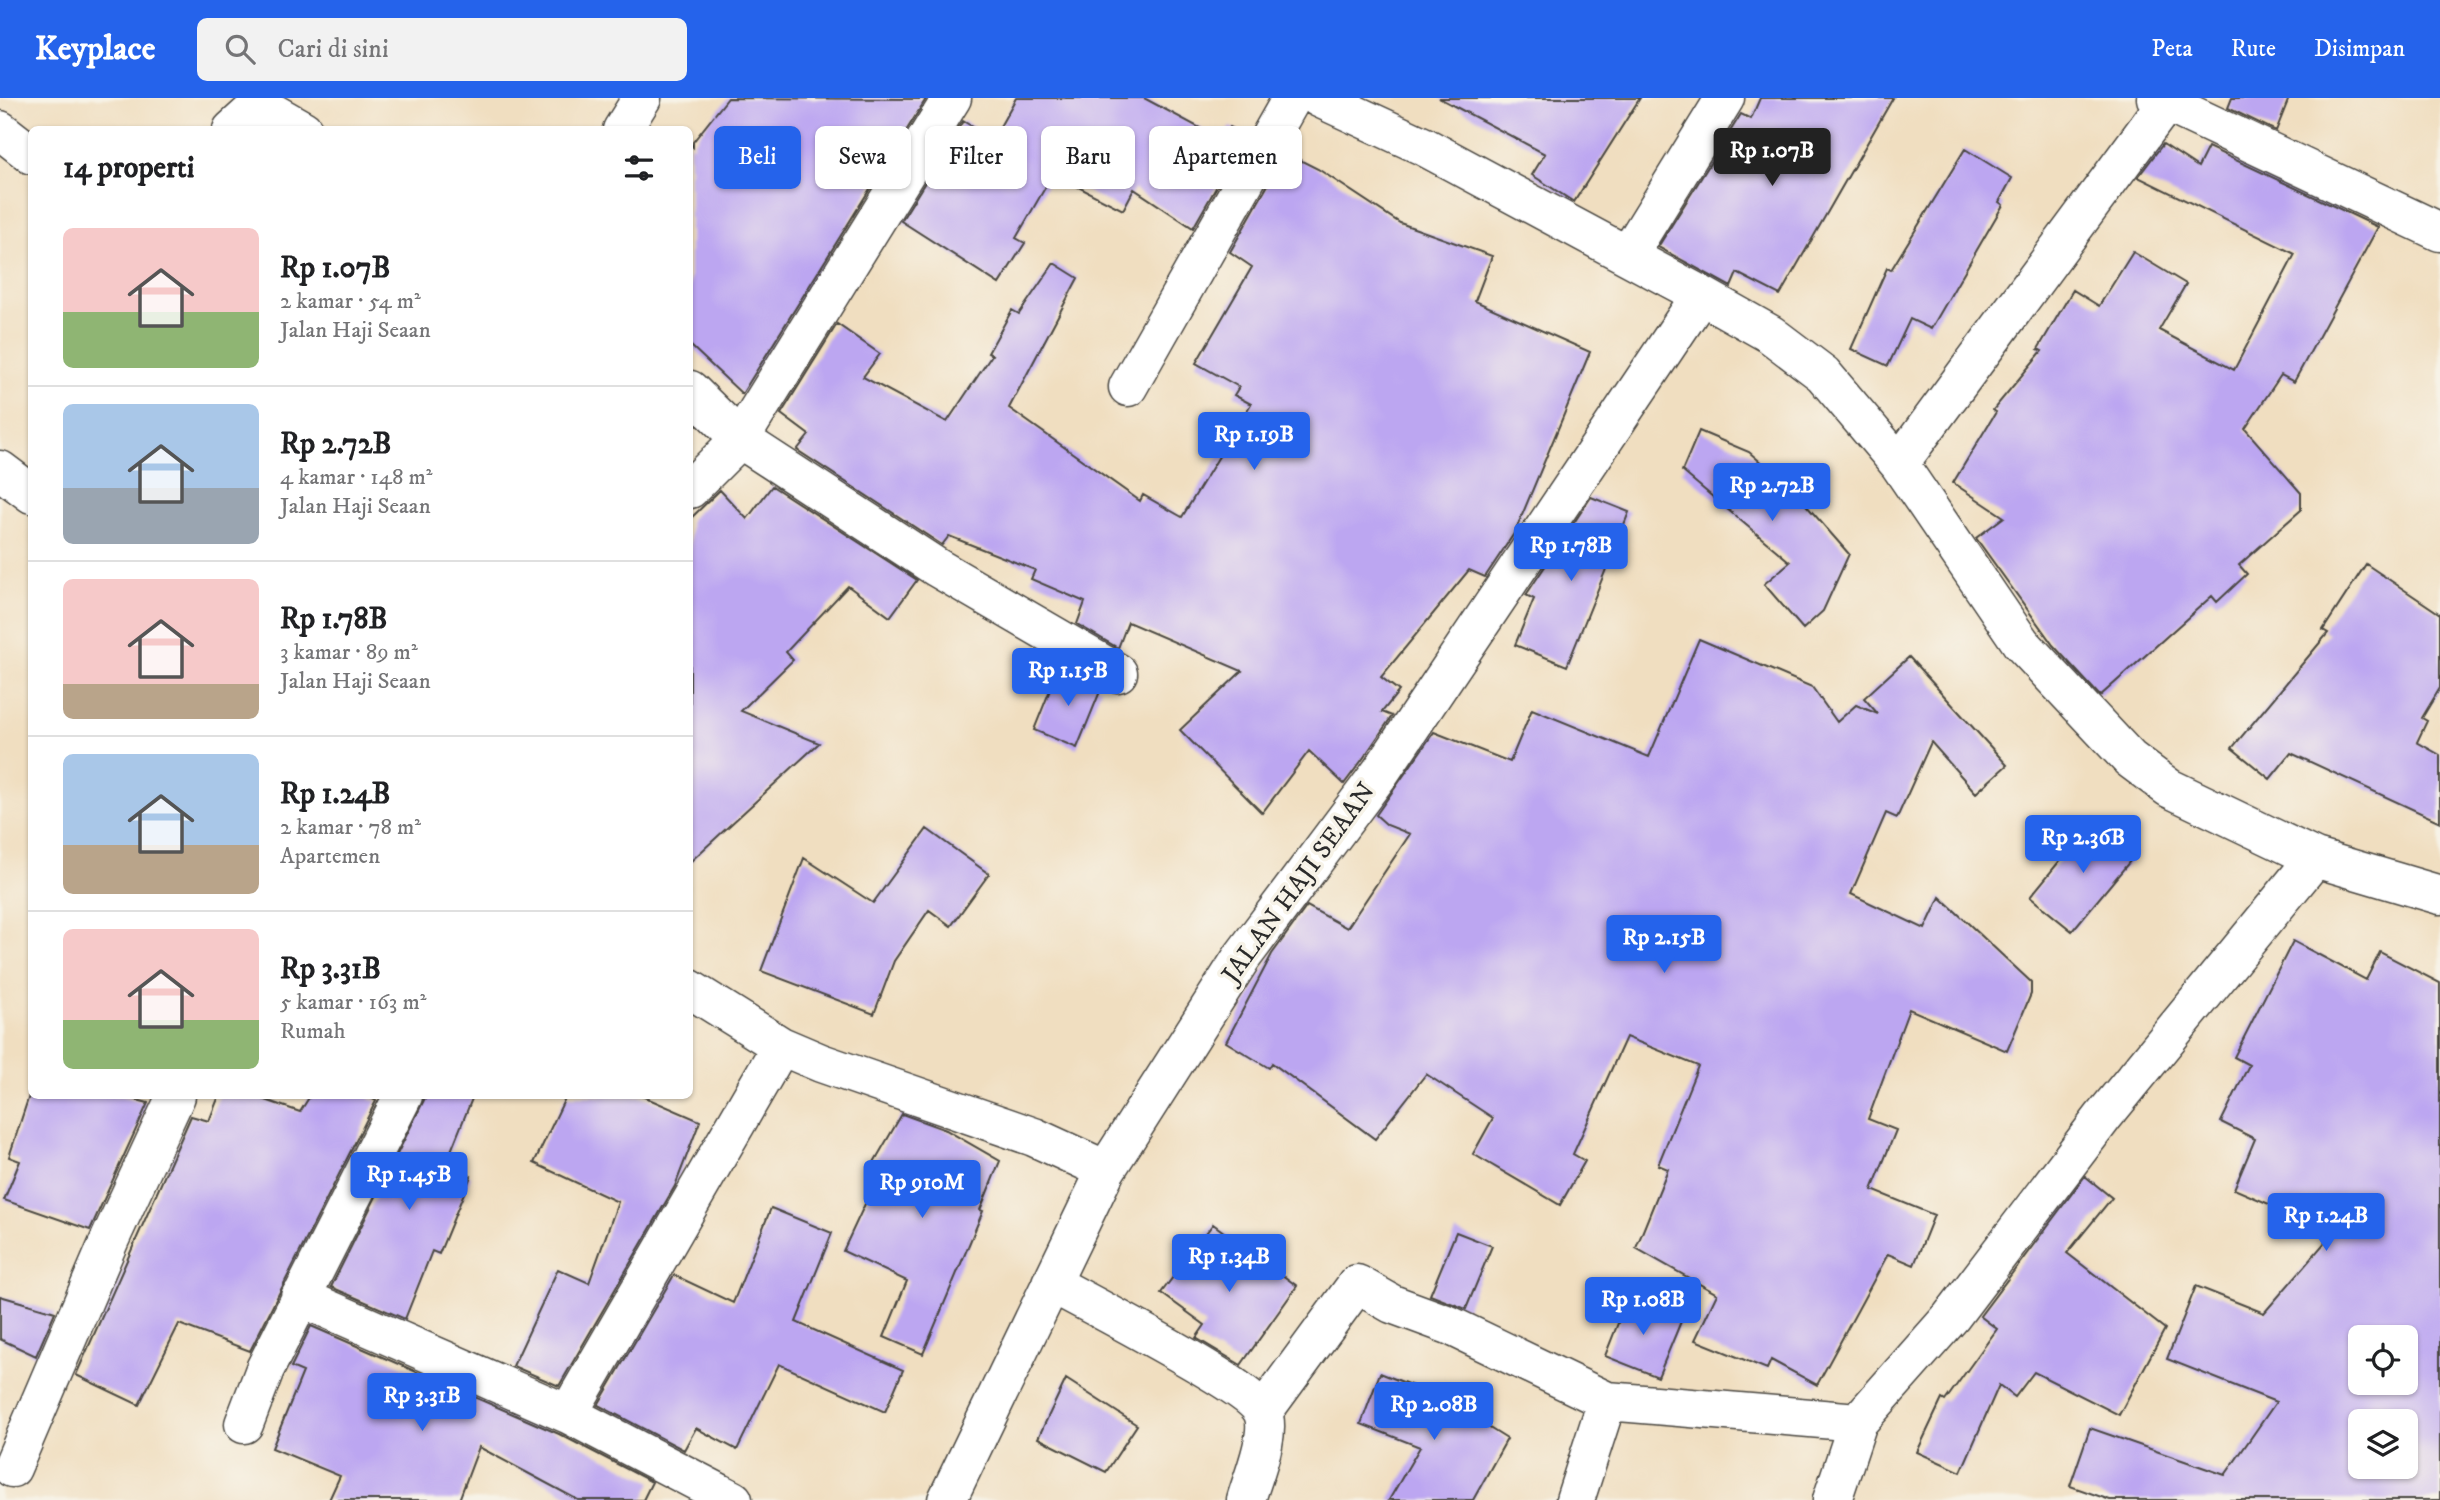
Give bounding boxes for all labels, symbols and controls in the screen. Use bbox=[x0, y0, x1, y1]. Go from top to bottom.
search box bbox=[197, 18, 687, 81]
text: Keyplace bbox=[35, 29, 155, 70]
icon: search bbox=[221, 30, 259, 68]
text: Cari di sini bbox=[277, 33, 389, 66]
text: Peta bbox=[2151, 34, 2193, 64]
text: Rute bbox=[2231, 34, 2276, 64]
text: Disimpan bbox=[2314, 34, 2405, 64]
chip: Beli bbox=[714, 126, 801, 189]
chip: Sewa bbox=[815, 126, 911, 189]
chip: Filter bbox=[925, 126, 1027, 189]
chip: Baru bbox=[1041, 126, 1135, 189]
chip: Apartemen bbox=[1149, 126, 1302, 189]
pin: Rp 1.07B bbox=[1700, 129, 1844, 188]
text: Rp 1.07B bbox=[1730, 136, 1814, 165]
icon: filters bbox=[620, 149, 658, 187]
text: 14 properti bbox=[63, 150, 194, 187]
text: Rp 1.07B bbox=[280, 250, 391, 287]
icon: home bbox=[119, 256, 203, 340]
text: 2 kamar · 54 m² bbox=[280, 287, 421, 316]
text: Jalan Haji Seaan bbox=[280, 316, 431, 345]
pin: Rp 1.19B bbox=[1182, 412, 1326, 472]
text: Rp 1.19B bbox=[1214, 420, 1294, 449]
text: Rp 2.72B bbox=[280, 426, 391, 463]
icon: home bbox=[119, 432, 203, 516]
text: 4 kamar · 148 m² bbox=[280, 463, 433, 492]
pin: Rp 2.72B bbox=[1700, 464, 1844, 523]
text: Rp 2.72B bbox=[1729, 471, 1815, 500]
text: Jalan Haji Seaan bbox=[280, 492, 431, 521]
pin: Rp 1.78B bbox=[1499, 524, 1643, 583]
text: Rp 1.78B bbox=[1530, 531, 1612, 560]
text: Rp 1.78B bbox=[280, 601, 388, 638]
icon: home bbox=[119, 607, 203, 691]
text: 3 kamar · 89 m² bbox=[280, 638, 418, 667]
pin: Rp 1.15B bbox=[996, 648, 1140, 708]
text: Rp 1.15B bbox=[1028, 656, 1108, 685]
text: Jalan Haji Seaan bbox=[280, 667, 431, 696]
text: Rp 1.24B bbox=[280, 776, 391, 813]
street label: JALAN HAJI SEAAN bbox=[1214, 776, 1383, 992]
icon: home bbox=[119, 782, 203, 866]
text: 2 kamar · 78 m² bbox=[280, 813, 421, 842]
pin: Rp 2.36B bbox=[2011, 816, 2155, 875]
text: Rp 2.36B bbox=[2041, 823, 2125, 852]
text: Apartemen bbox=[280, 842, 380, 871]
pin: Rp 2.15B bbox=[1592, 916, 1736, 975]
text: Rp 2.15B bbox=[1622, 923, 1706, 952]
text: Rp 3.31B bbox=[280, 951, 381, 988]
icon: home bbox=[119, 957, 203, 1041]
text: 5 kamar · 163 m² bbox=[280, 988, 426, 1017]
text: Rumah bbox=[280, 1017, 346, 1046]
pin: Rp 1.45B bbox=[337, 1152, 481, 1212]
text: Rp 1.45B bbox=[367, 1160, 451, 1189]
pin: Rp 910M bbox=[857, 1160, 987, 1220]
text: Rp 910M bbox=[880, 1168, 964, 1197]
pin: Rp 1.24B bbox=[2254, 1194, 2398, 1253]
text: Rp 1.24B bbox=[2284, 1201, 2368, 1230]
pin: Rp 1.34B bbox=[1157, 1234, 1301, 1294]
text: Rp 1.34B bbox=[1188, 1242, 1270, 1271]
pin: Rp 1.08B bbox=[1571, 1278, 1715, 1337]
text: Rp 1.08B bbox=[1601, 1285, 1685, 1314]
map controls bbox=[2348, 1325, 2418, 1479]
button: locate bbox=[2348, 1325, 2418, 1395]
pin: Rp 3.31B bbox=[350, 1374, 494, 1433]
text: Rp 3.31B bbox=[383, 1381, 461, 1410]
pin: Rp 2.08B bbox=[1362, 1382, 1506, 1442]
text: Rp 2.08B bbox=[1390, 1390, 1478, 1419]
button: layers bbox=[2348, 1409, 2418, 1479]

